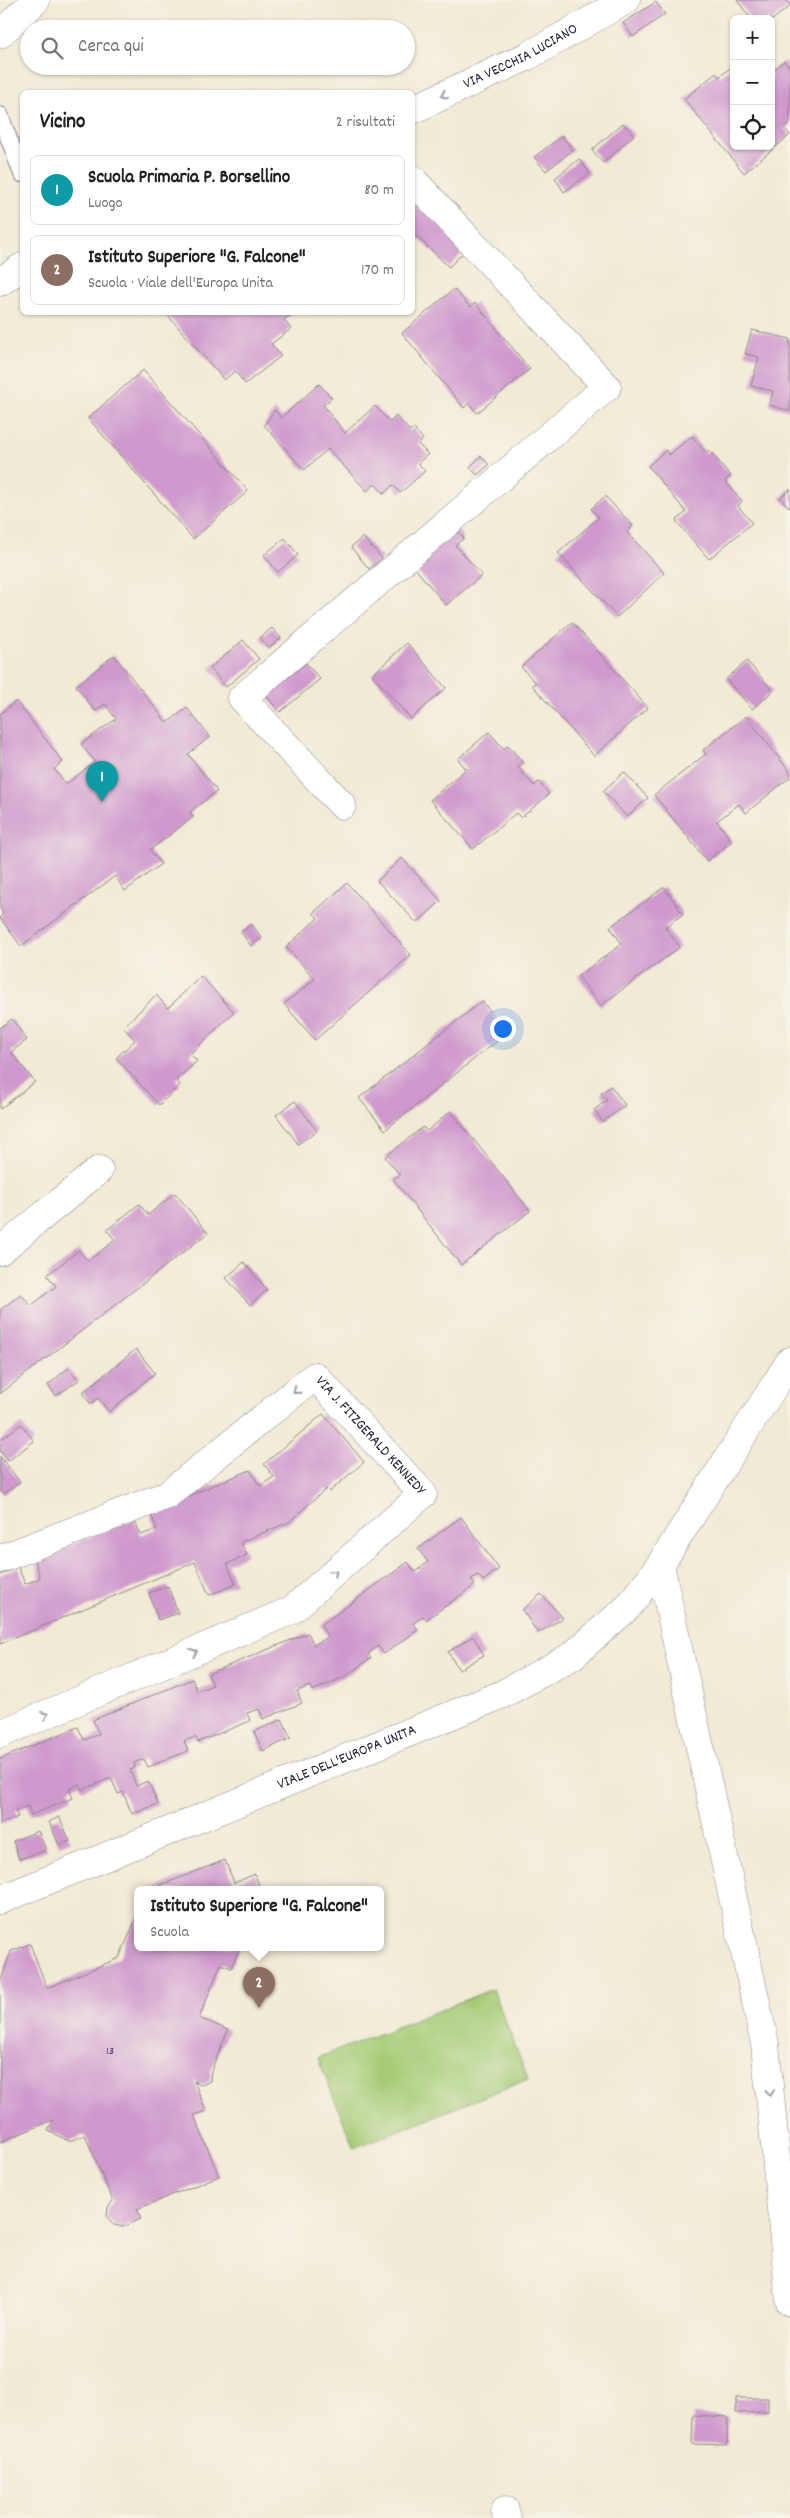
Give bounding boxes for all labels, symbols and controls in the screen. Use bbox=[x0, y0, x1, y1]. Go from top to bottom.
map controls bbox=[730, 15, 775, 150]
button: + bbox=[730, 15, 775, 60]
street label: VIA VECCHIA LUCIANO bbox=[460, 19, 582, 96]
search box bbox=[20, 20, 415, 75]
icon: search bbox=[38, 34, 66, 62]
text: Cerca qui bbox=[78, 34, 144, 61]
button: − bbox=[730, 60, 775, 105]
one-way arrow bbox=[440, 89, 449, 99]
button: locate bbox=[730, 105, 775, 150]
text: Vicino bbox=[40, 108, 85, 138]
text: 2 risultati bbox=[336, 111, 395, 134]
text: Scuola Primaria P. Borsellino bbox=[88, 165, 290, 192]
text: 1 bbox=[55, 179, 59, 202]
text: 80 m bbox=[364, 179, 394, 202]
text: Luogo bbox=[88, 192, 123, 215]
text: Istituto Superiore "G. Falcone" bbox=[88, 245, 306, 272]
text: 2 bbox=[54, 259, 61, 282]
text: 170 m bbox=[361, 259, 394, 282]
text: Scuola · Viale dell'Europa Unita bbox=[88, 272, 273, 295]
pin: 1 bbox=[86, 761, 118, 802]
your location bbox=[490, 1016, 516, 1042]
street label: VIA J. FITZGERALD KENNEDY bbox=[309, 1371, 431, 1501]
one-way arrow bbox=[293, 1386, 302, 1395]
one-way arrow bbox=[329, 1569, 338, 1578]
one-way arrow bbox=[189, 1647, 198, 1658]
one-way arrow bbox=[40, 1711, 49, 1722]
street label: VIALE DELL'EUROPA UNITA bbox=[274, 1720, 420, 1796]
popup bbox=[134, 1886, 384, 1951]
text: Istituto Superiore "G. Falcone" bbox=[150, 1894, 368, 1921]
text: Scuola bbox=[150, 1921, 189, 1944]
pin: 2 bbox=[243, 1967, 275, 2008]
house number: 13 bbox=[106, 2043, 114, 2060]
one-way arrow bbox=[764, 2089, 775, 2097]

